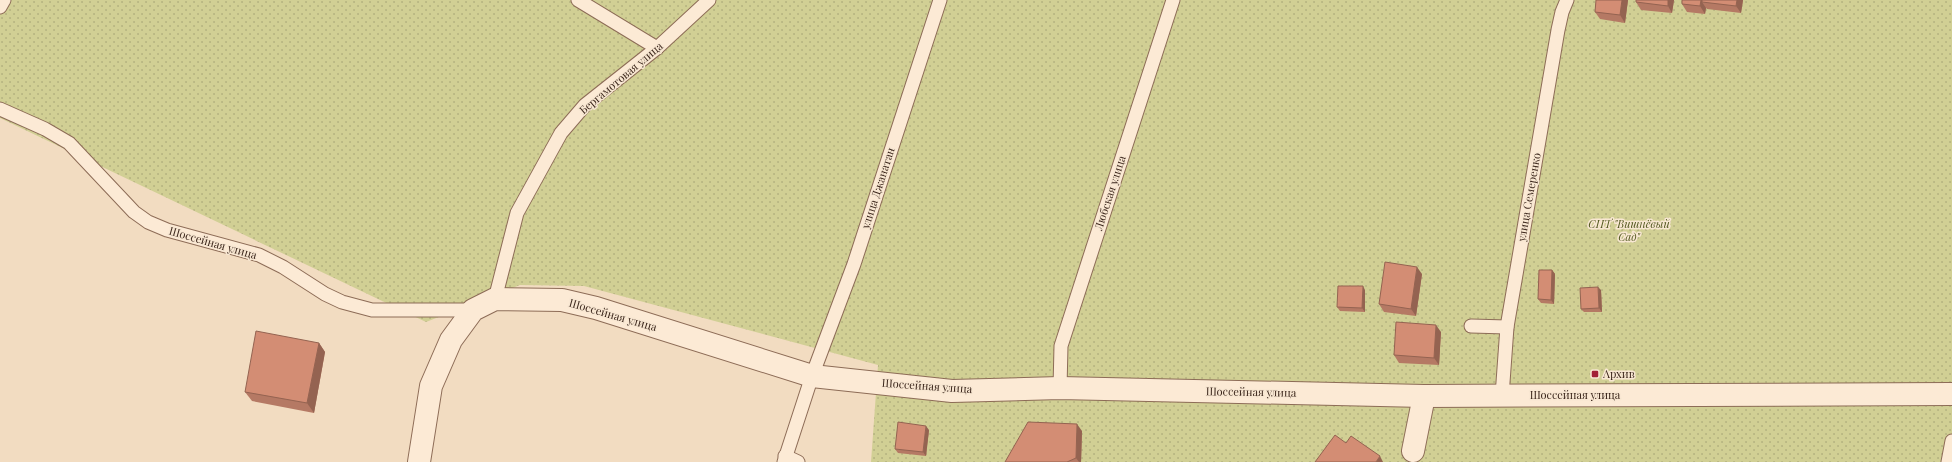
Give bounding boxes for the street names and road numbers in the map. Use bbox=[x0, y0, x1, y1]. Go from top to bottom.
street label: Бергамотовая улица bbox=[576, 38, 666, 117]
street label: улица Джанатан bbox=[857, 145, 898, 231]
street label: улица Семеренко bbox=[1513, 151, 1544, 243]
street label: Любская улица bbox=[1090, 153, 1129, 233]
street label: Шоссейная улица bbox=[168, 223, 259, 262]
street label: Шоссейная улица bbox=[568, 295, 659, 334]
street label: Шоссейная улица bbox=[881, 375, 973, 396]
street label: Шоссейная улица bbox=[1206, 383, 1297, 400]
street label: Шоссейная улица bbox=[1530, 387, 1621, 402]

